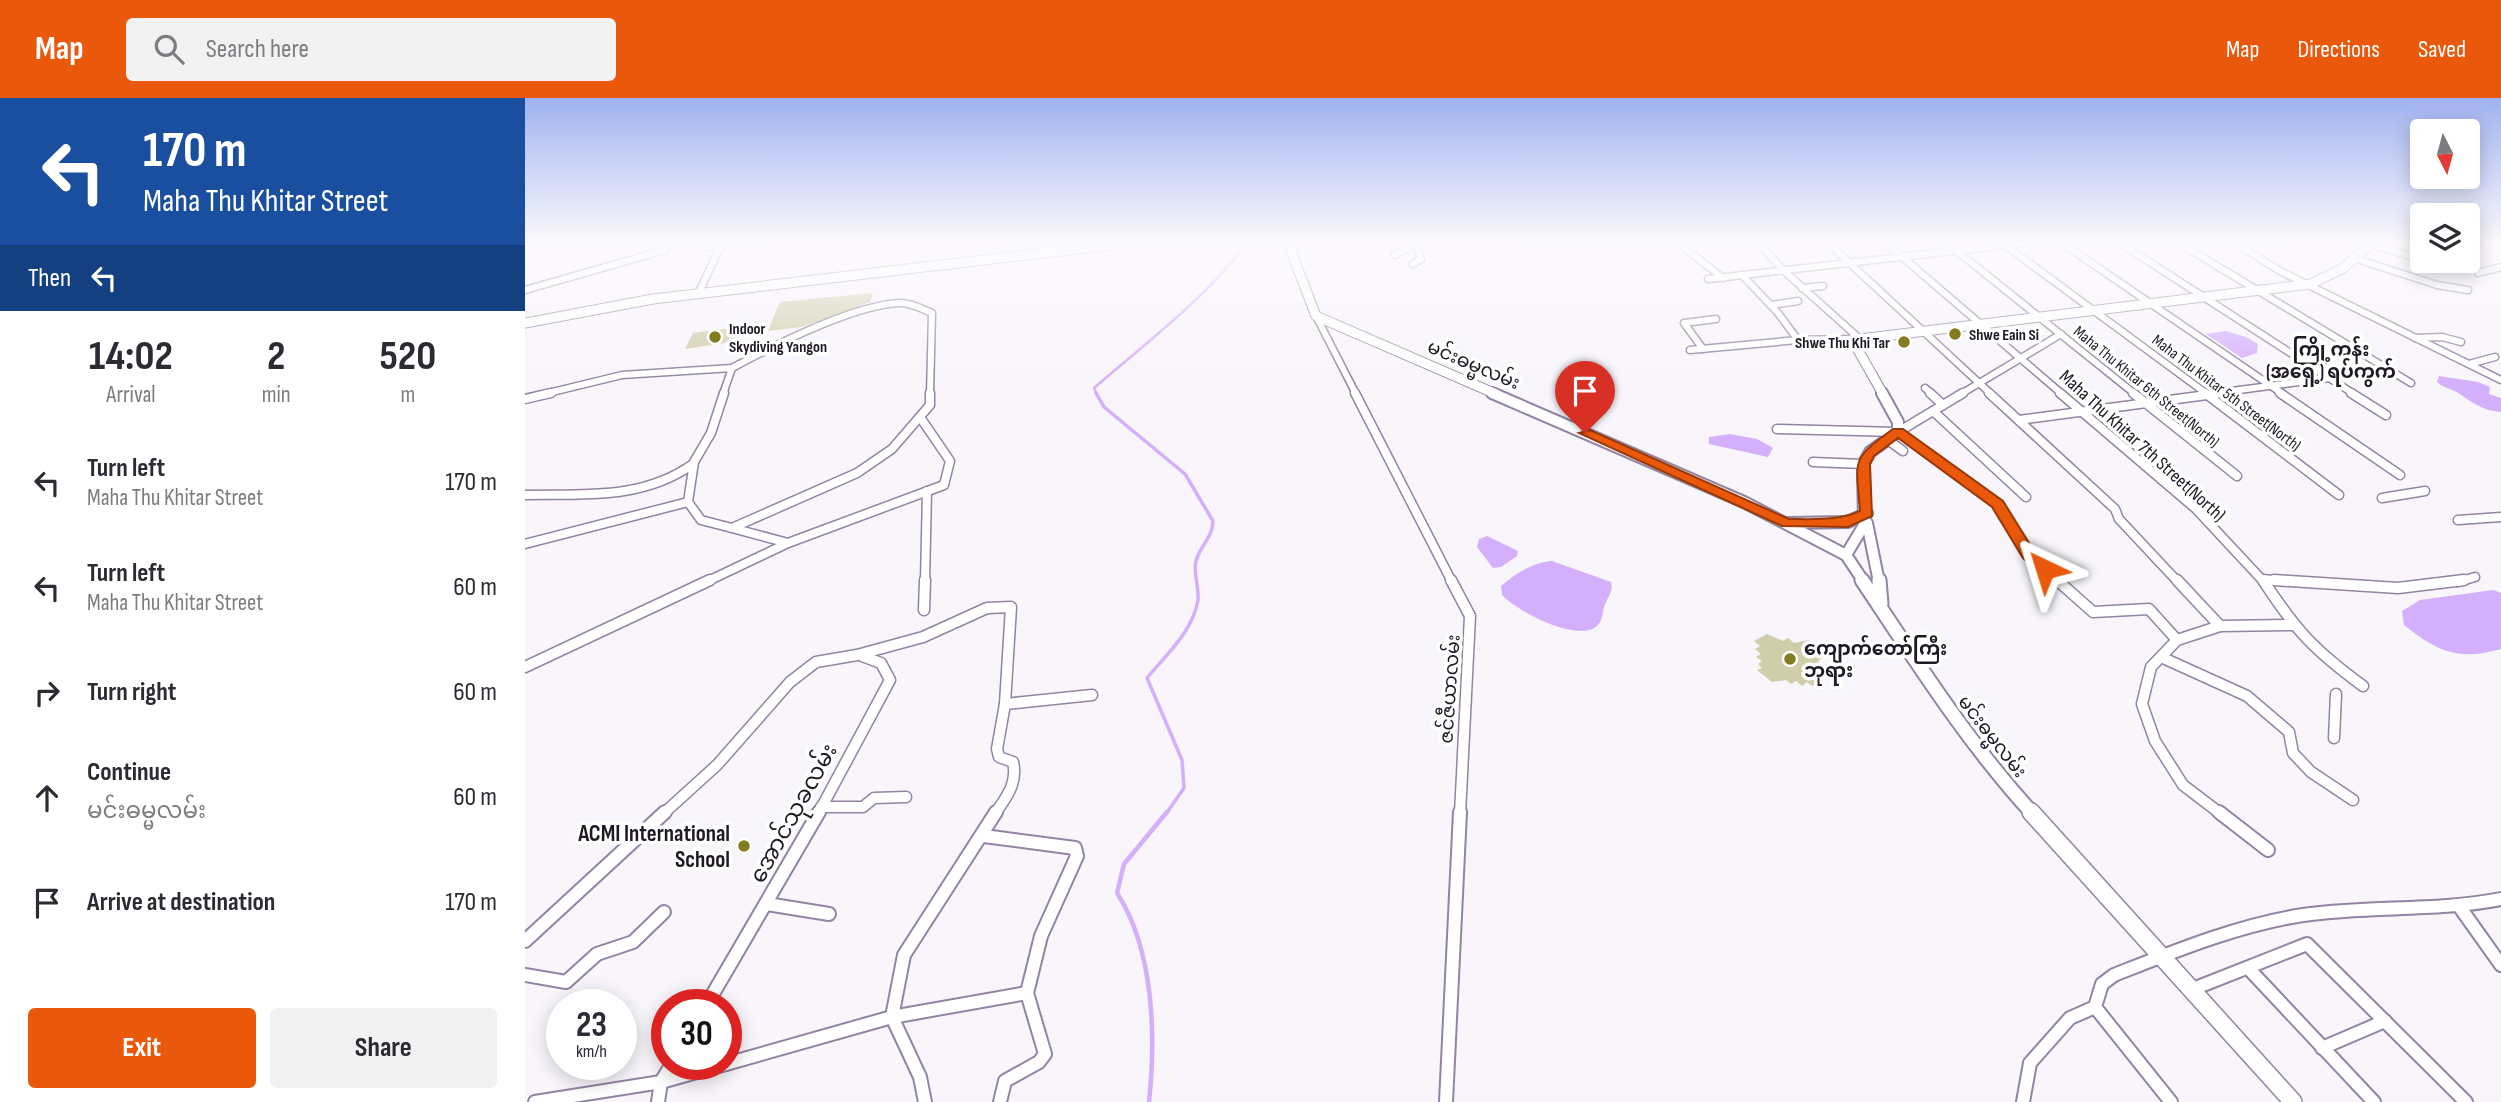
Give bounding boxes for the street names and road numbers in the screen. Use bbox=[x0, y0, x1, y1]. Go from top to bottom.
street label: Maha Thu Khitar 6th Street(North) bbox=[2069, 322, 2223, 452]
street label: Maha Thu Khitar 5th Street(North) bbox=[2148, 331, 2304, 455]
street label: မင်းဓမ္မလမ်း bbox=[1422, 332, 1525, 398]
street label: Maha Thu Khitar 7th Street(North) bbox=[2054, 365, 2230, 527]
street label: ဇင်ဇီယာလမ်း bbox=[1431, 634, 1466, 744]
street label: မင်းဓမ္မလမ်း bbox=[1950, 689, 2034, 785]
street label: အောင်သုခလမ်း bbox=[741, 737, 847, 890]

